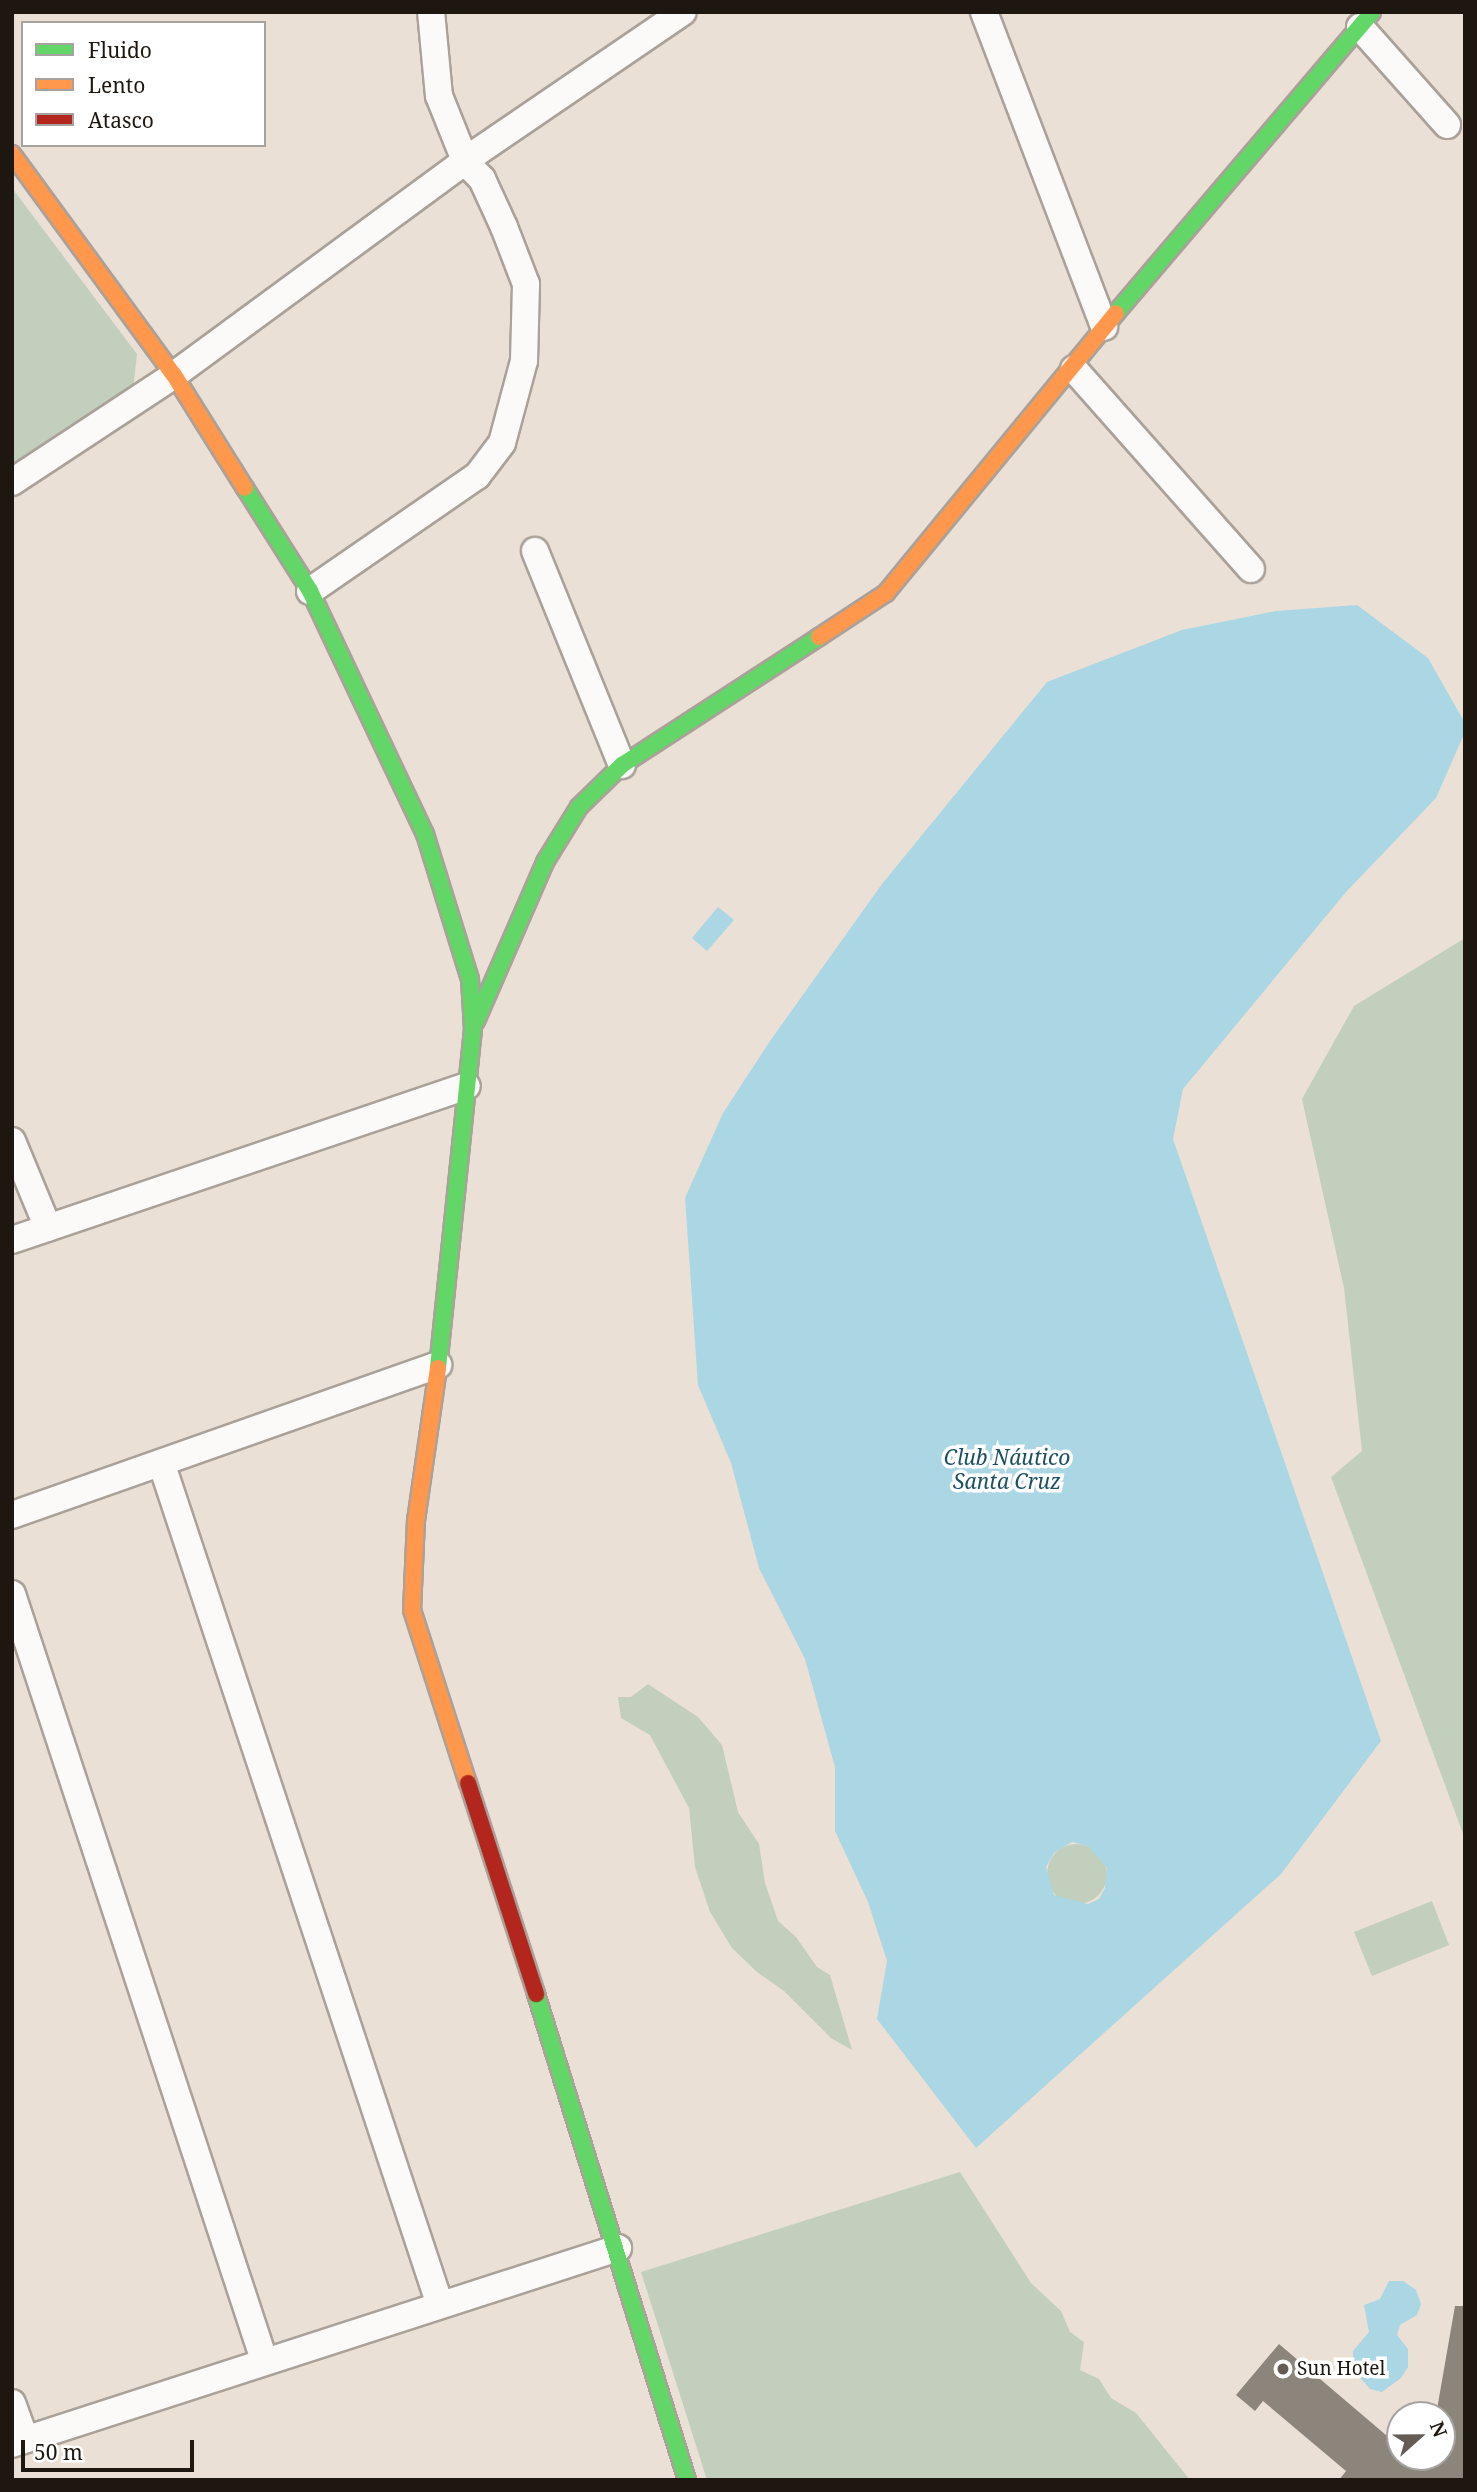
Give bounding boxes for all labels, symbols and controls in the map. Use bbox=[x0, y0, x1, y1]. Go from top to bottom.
legend bbox=[21, 21, 266, 147]
text: Fluido bbox=[88, 36, 152, 64]
text: Lento bbox=[88, 71, 145, 99]
text: Atasco bbox=[88, 106, 154, 134]
water label: Club Náutico Santa Cruz bbox=[944, 1444, 1070, 1494]
place label: Sun Hotel bbox=[1297, 2358, 1385, 2380]
marker: Sun Hotel bbox=[1275, 2361, 1291, 2377]
north arrow bbox=[1386, 2401, 1456, 2471]
text: N bbox=[1424, 2418, 1454, 2441]
scale bar bbox=[24, 2426, 198, 2470]
text: 50 m bbox=[34, 2438, 83, 2466]

